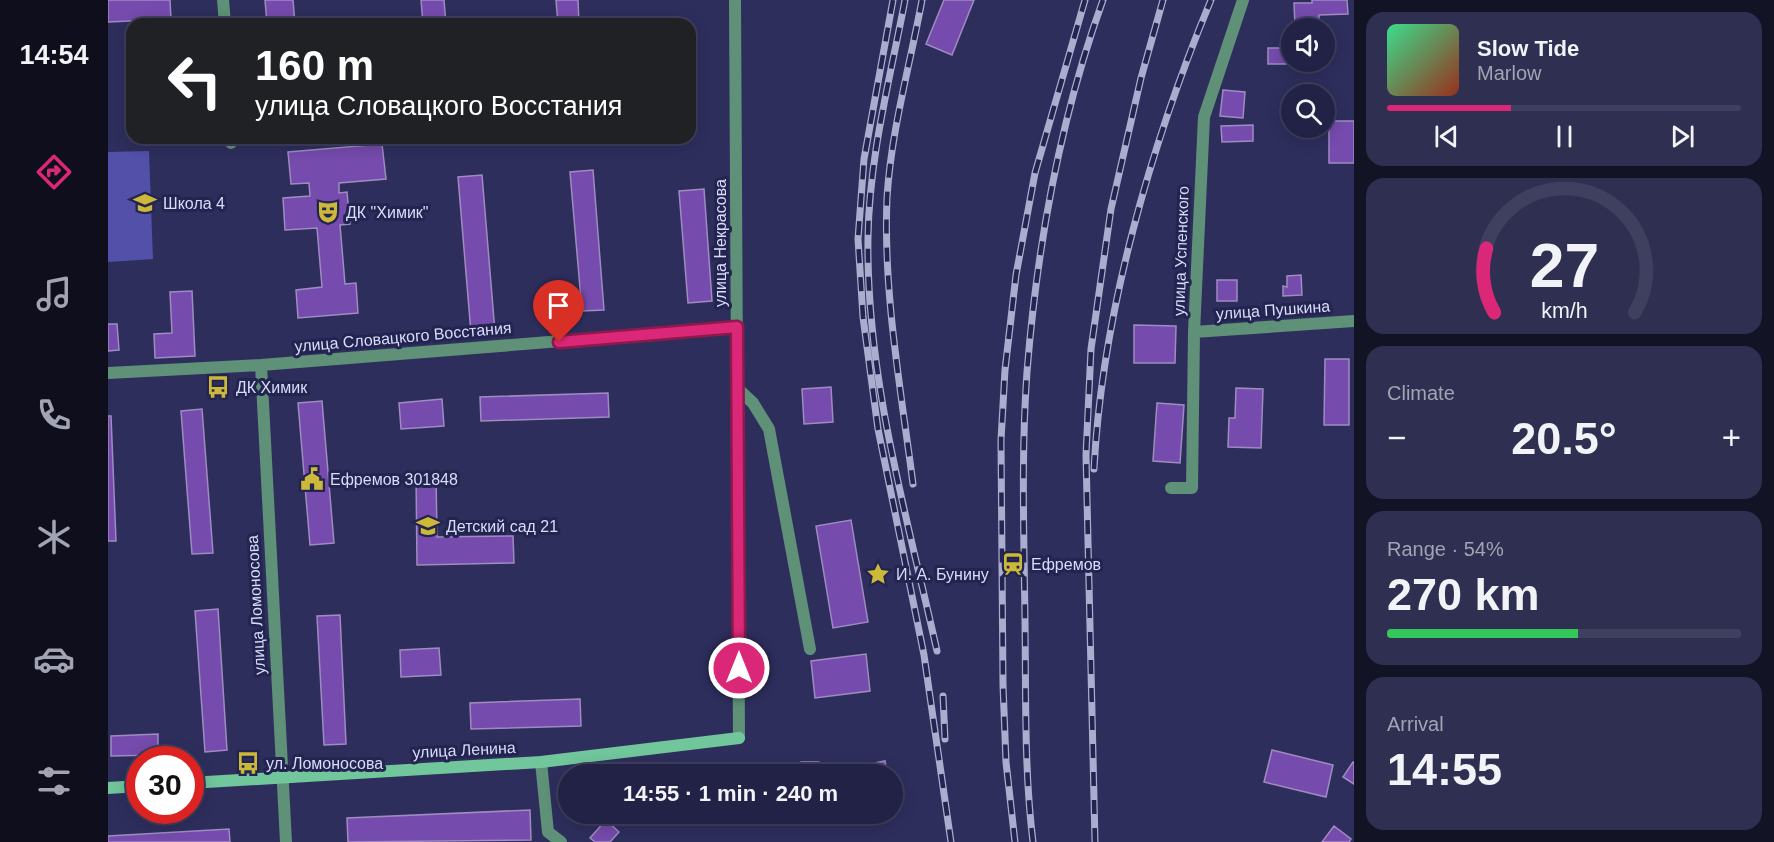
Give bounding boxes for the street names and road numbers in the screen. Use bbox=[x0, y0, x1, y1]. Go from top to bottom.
street label: улица Некрасова bbox=[712, 179, 729, 307]
street label: улица Успенского bbox=[1170, 185, 1192, 316]
street label: улица Пушкина bbox=[1215, 298, 1331, 322]
street label: улица Словацкого Восстания bbox=[294, 319, 512, 355]
street label: улица Ломоносова bbox=[244, 535, 268, 675]
street label: улица Ленина bbox=[412, 739, 516, 761]

